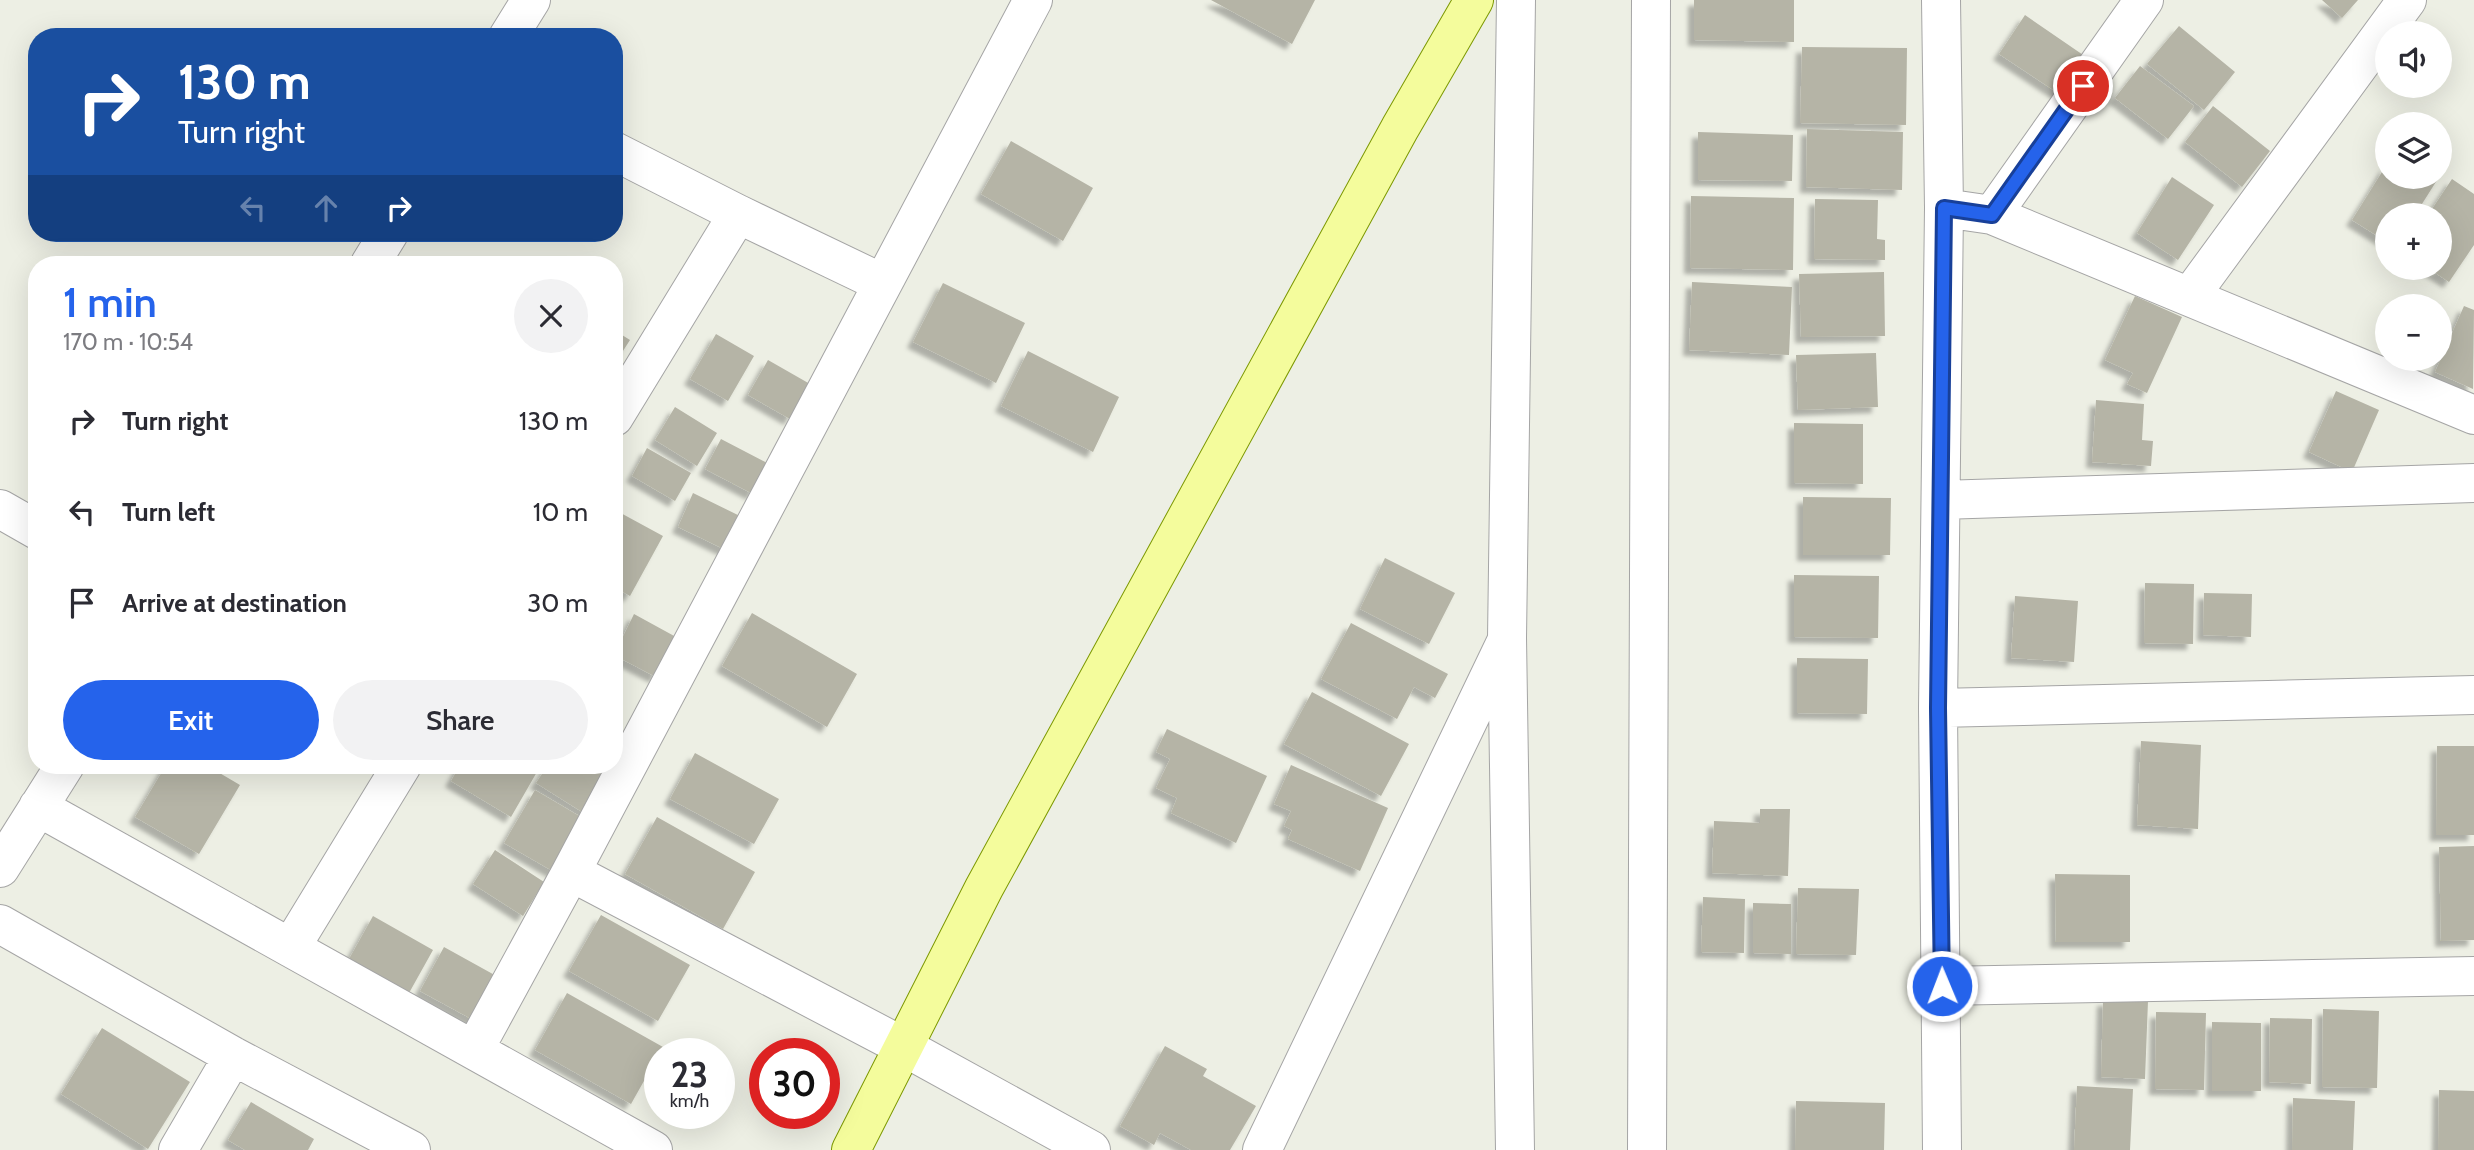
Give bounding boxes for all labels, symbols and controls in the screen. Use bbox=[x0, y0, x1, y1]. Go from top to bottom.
map controls bbox=[2375, 21, 2452, 371]
button: sound bbox=[2375, 21, 2452, 98]
text: 130 m bbox=[178, 52, 311, 111]
icon: right bbox=[63, 56, 154, 147]
pin bbox=[2053, 56, 2113, 116]
icon: arrive bbox=[2064, 67, 2102, 105]
text: Turn right bbox=[178, 112, 305, 151]
button: layers bbox=[2375, 112, 2452, 189]
icon: left bbox=[234, 189, 272, 227]
icon: ahead bbox=[307, 189, 345, 227]
icon: right bbox=[380, 189, 418, 227]
button: + bbox=[2375, 203, 2452, 280]
text: 1 min bbox=[63, 276, 157, 328]
button: close bbox=[514, 279, 588, 353]
button: − bbox=[2375, 294, 2452, 371]
text: 170 m · 10:54 bbox=[63, 328, 193, 356]
icon: right bbox=[63, 402, 101, 440]
text: Turn right bbox=[122, 405, 228, 437]
text: 130 m bbox=[519, 405, 588, 437]
icon: left bbox=[63, 493, 101, 531]
text: Turn left bbox=[122, 496, 215, 528]
text: 10 m bbox=[533, 496, 588, 528]
icon: arrive bbox=[63, 584, 101, 622]
text: Arrive at destination bbox=[122, 587, 347, 619]
text: 30 m bbox=[527, 587, 588, 619]
button: Exit bbox=[63, 680, 319, 760]
button: Share bbox=[333, 680, 588, 760]
position arrow bbox=[1905, 949, 1979, 1023]
speed limit sign: 30 bbox=[749, 1038, 840, 1129]
text: 23 bbox=[671, 1053, 708, 1096]
text: km/h bbox=[670, 1090, 709, 1112]

